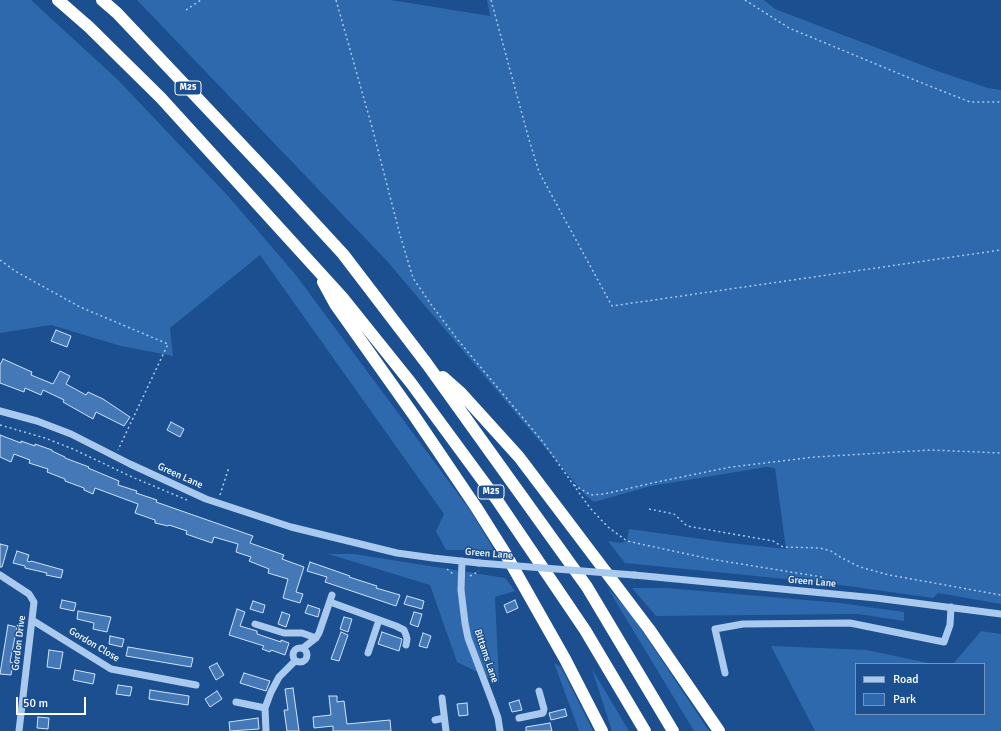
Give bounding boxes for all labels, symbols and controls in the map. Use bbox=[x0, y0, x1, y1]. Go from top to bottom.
road number: M25 bbox=[175, 81, 201, 95]
street label: Green Lane bbox=[156, 461, 204, 491]
road number: M25 bbox=[478, 485, 504, 499]
street label: Green Lane bbox=[464, 546, 514, 562]
street label: Green Lane bbox=[787, 574, 837, 590]
street label: Gordon Drive bbox=[10, 615, 28, 671]
street label: Gordon Close bbox=[67, 625, 121, 665]
street label: Bittams Lane bbox=[471, 628, 501, 684]
legend bbox=[855, 663, 985, 715]
text: Road bbox=[893, 672, 919, 687]
scale bar bbox=[18, 689, 88, 715]
text: Park bbox=[893, 692, 916, 707]
text: 50 m bbox=[23, 696, 48, 711]

